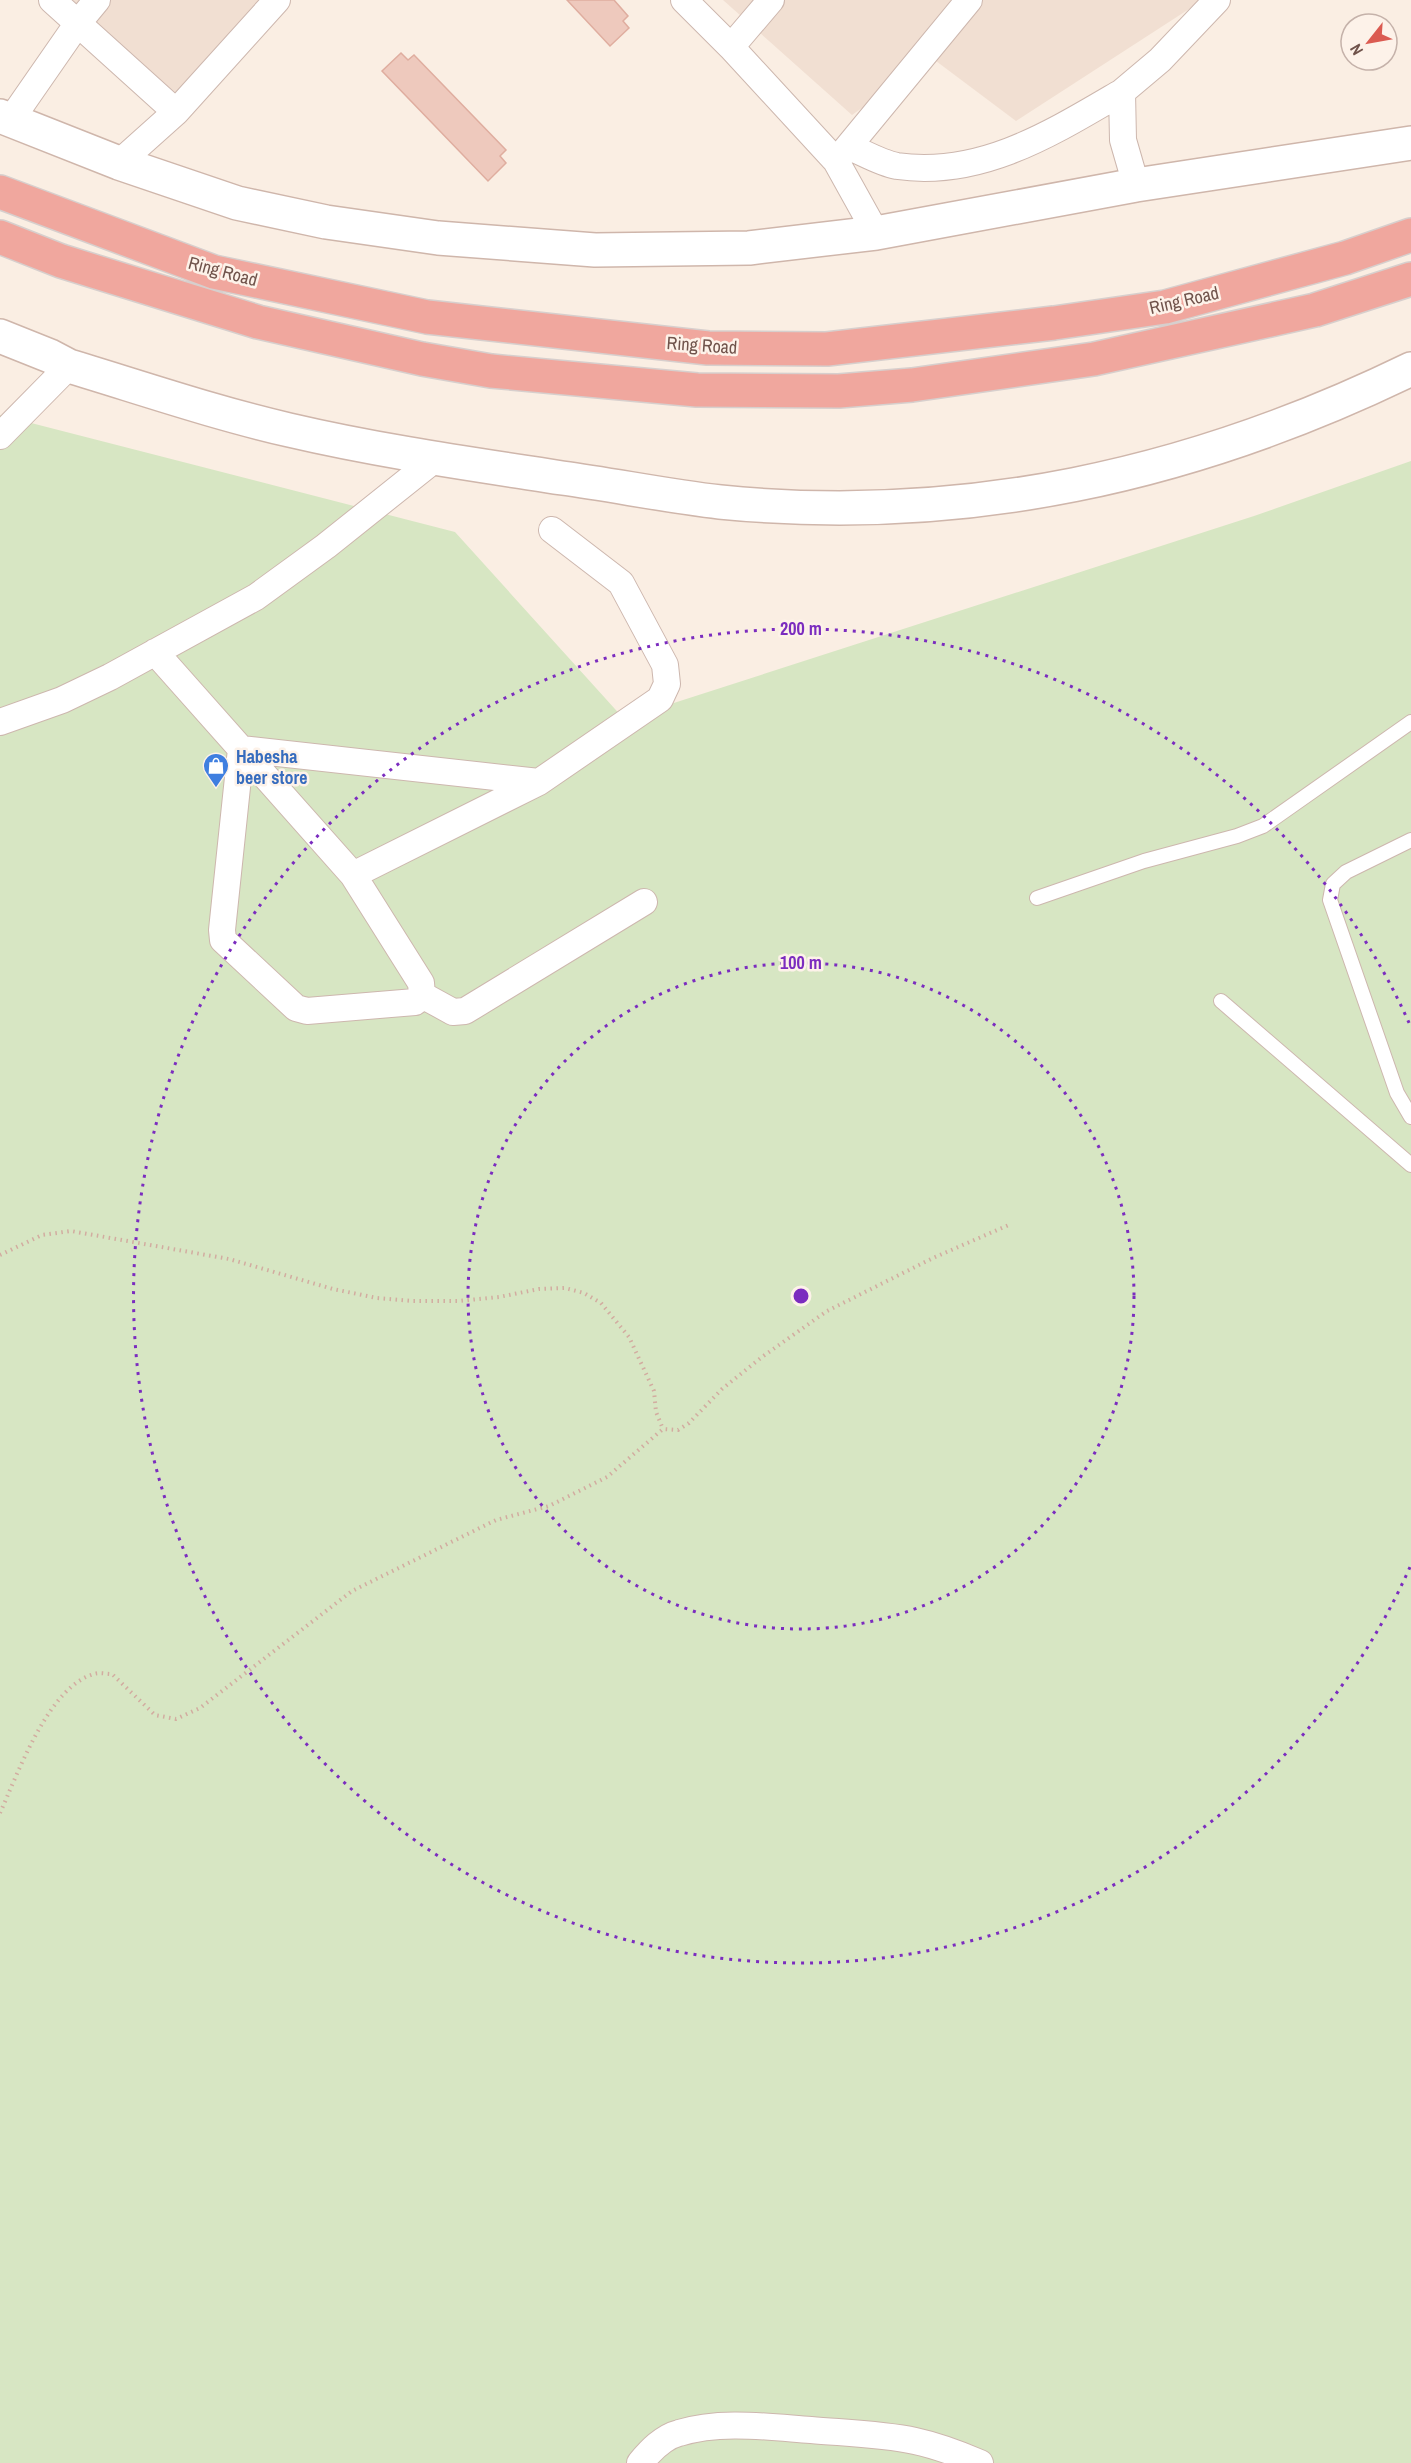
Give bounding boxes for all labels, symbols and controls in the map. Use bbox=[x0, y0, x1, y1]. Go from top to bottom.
north arrow bbox=[1339, 12, 1399, 72]
text: N bbox=[1344, 40, 1368, 59]
street label: Ring Road bbox=[186, 250, 260, 292]
street label: Ring Road bbox=[1147, 280, 1221, 320]
street label: Ring Road bbox=[666, 330, 738, 360]
text: 200 m bbox=[780, 616, 822, 641]
place label: Habesha beer store bbox=[236, 744, 307, 790]
shop icon: Habesha beer store bbox=[201, 751, 231, 789]
text: 100 m bbox=[780, 950, 822, 975]
centre of rings bbox=[791, 1286, 811, 1306]

